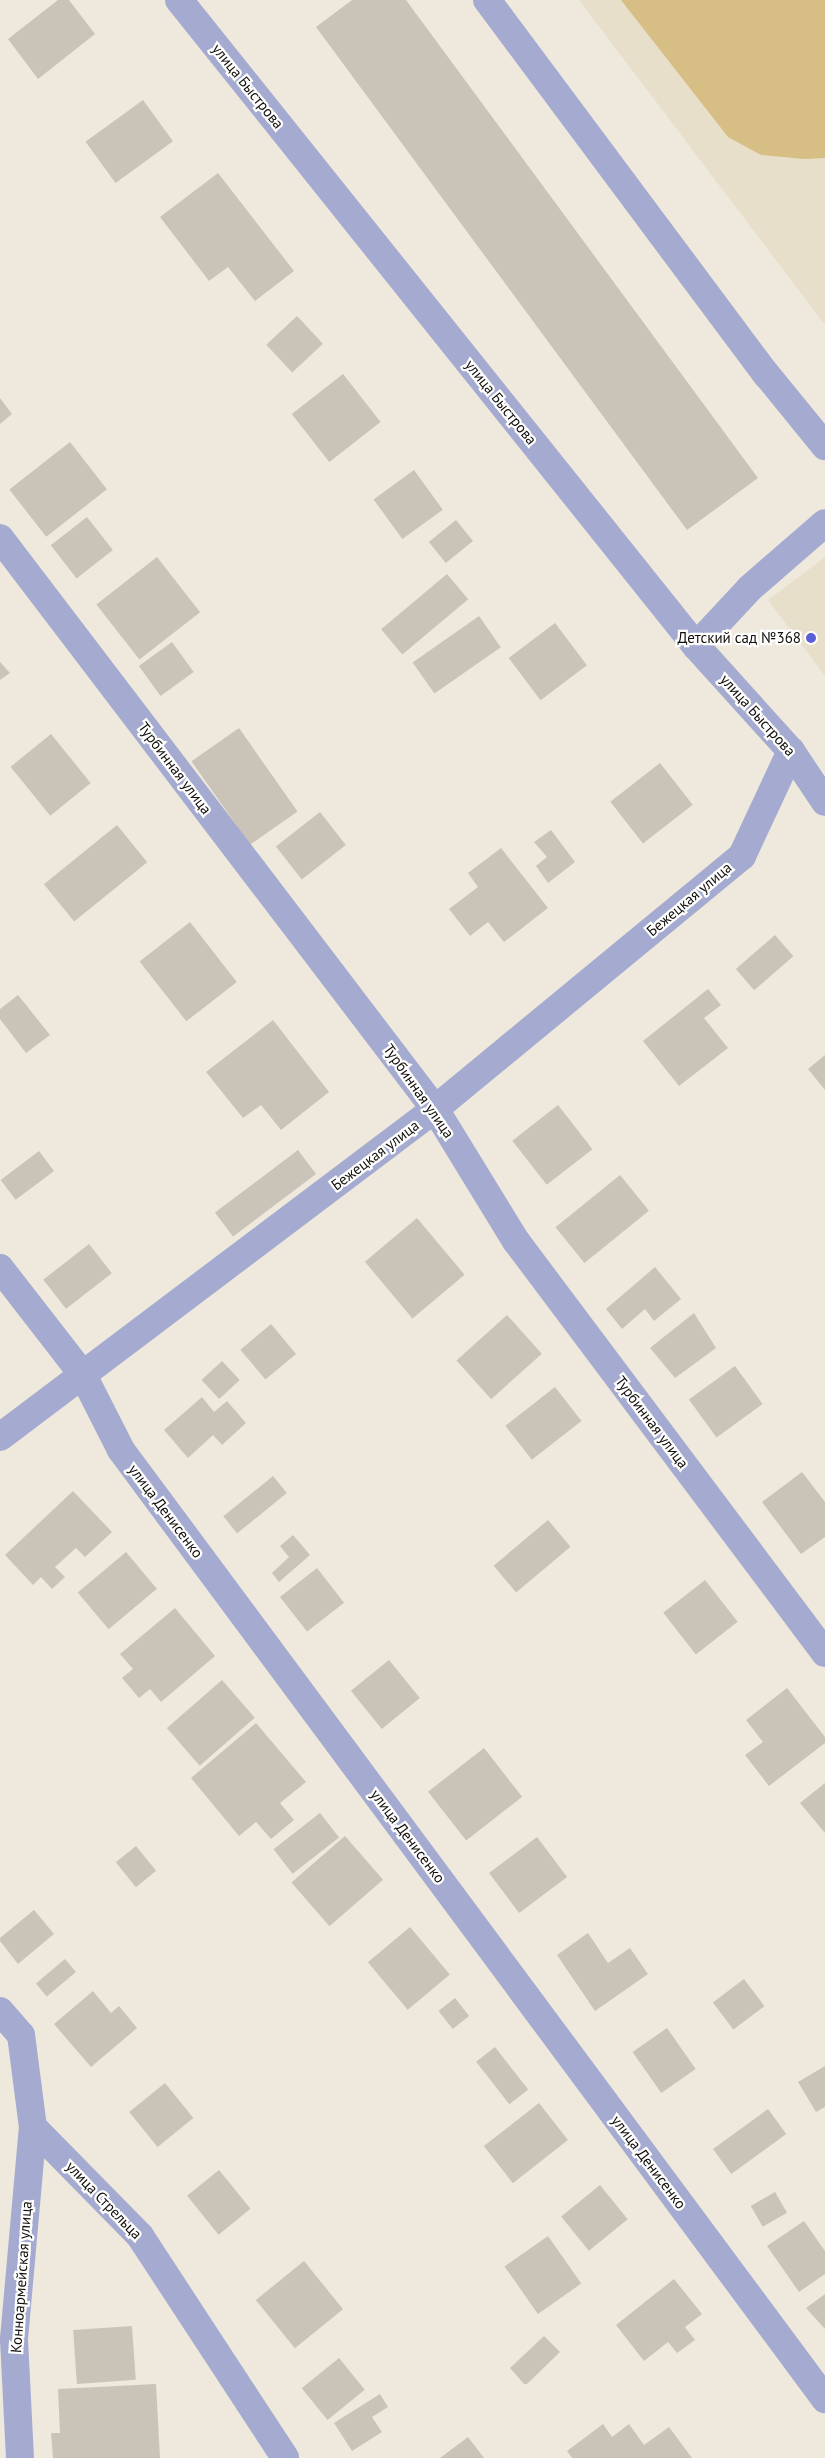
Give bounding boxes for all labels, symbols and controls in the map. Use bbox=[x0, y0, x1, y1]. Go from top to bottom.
street label: улица Быстрова bbox=[208, 40, 288, 132]
street label: улица Быстрова bbox=[461, 356, 541, 448]
place label: Детский сад №368 bbox=[677, 629, 801, 647]
marker: Детский сад №368 bbox=[805, 632, 817, 644]
street label: улица Быстрова bbox=[717, 670, 799, 760]
street label: Турбинная улица bbox=[135, 718, 215, 818]
street label: Бежецкая улица bbox=[643, 858, 735, 940]
street label: Турбинная улица bbox=[380, 1041, 458, 1141]
street label: Бежецкая улица bbox=[328, 1116, 422, 1194]
street label: Турбинная улица bbox=[612, 1372, 692, 1472]
street label: улица Денисенко bbox=[125, 1460, 207, 1562]
street label: улица Денисенко bbox=[367, 1785, 449, 1887]
street label: улица Денисенко bbox=[608, 2111, 690, 2213]
street label: улица Стрельца bbox=[62, 2157, 146, 2243]
street label: Конноармейская улица bbox=[7, 2200, 35, 2354]

